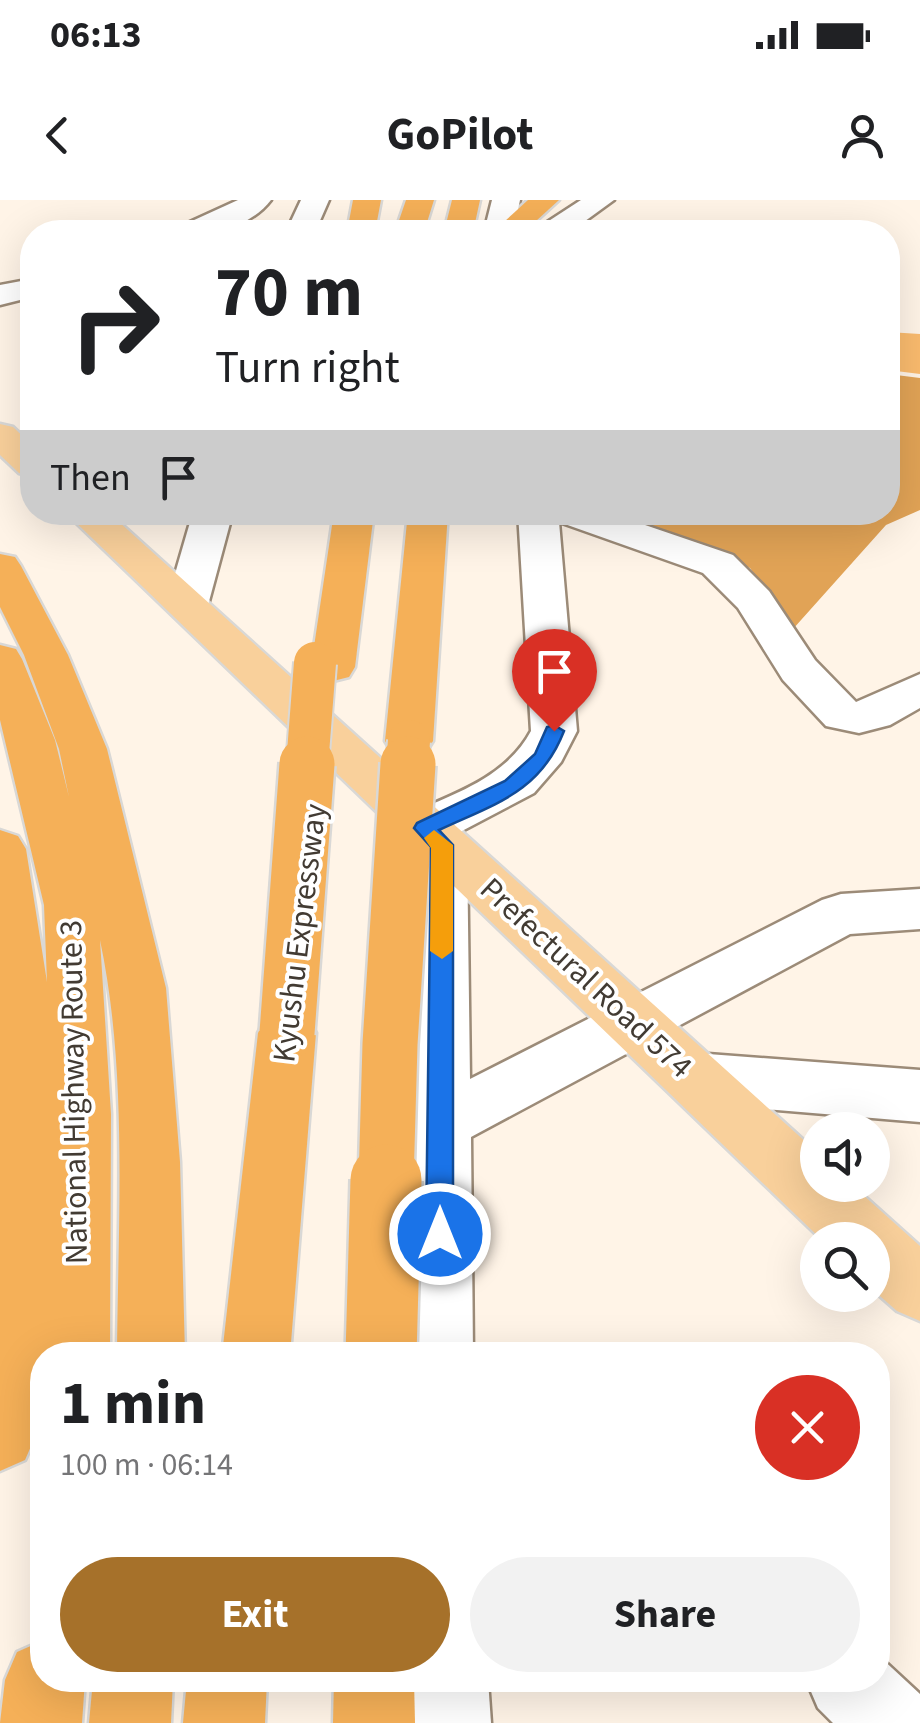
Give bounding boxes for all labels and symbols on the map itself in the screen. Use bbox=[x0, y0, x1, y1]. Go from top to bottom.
pin bbox=[512, 629, 597, 732]
street label: Kyushu Expressway bbox=[261, 801, 339, 1065]
street label: Prefectural Road 574 bbox=[469, 867, 703, 1089]
street label: National Highway Route 3 bbox=[48, 919, 100, 1265]
position arrow bbox=[388, 1182, 492, 1286]

